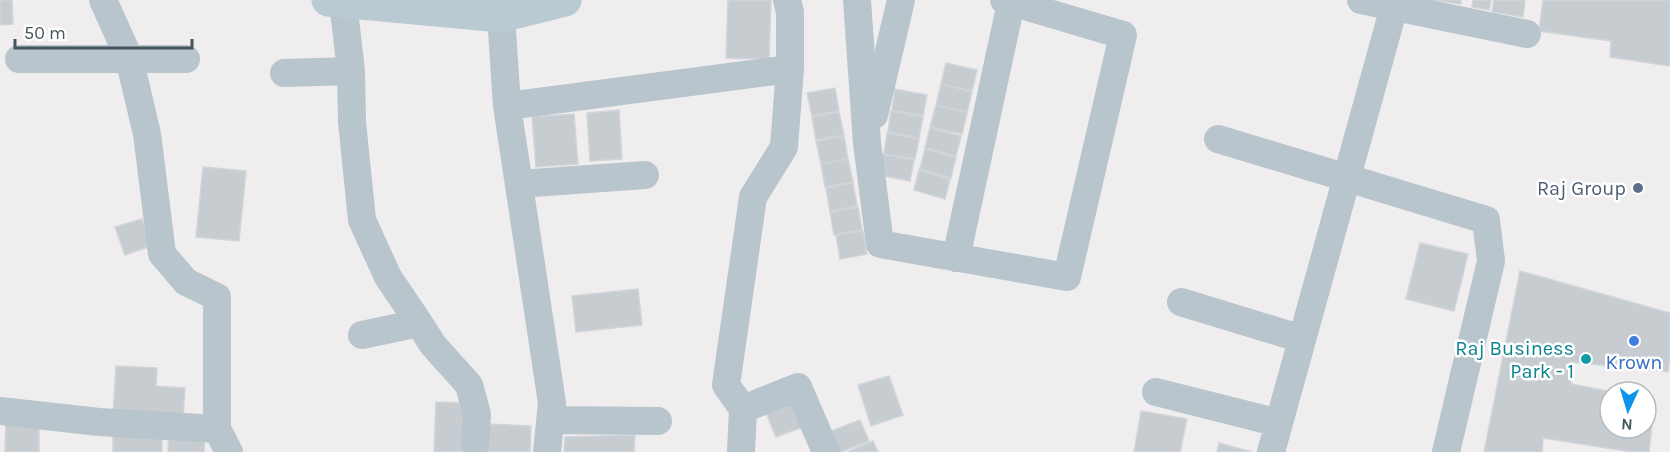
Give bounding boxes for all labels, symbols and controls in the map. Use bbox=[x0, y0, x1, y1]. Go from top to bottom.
scale bar bbox=[15, 12, 192, 50]
text: 50 m bbox=[24, 22, 66, 44]
place label: Raj Group bbox=[1537, 177, 1626, 200]
marker: Raj Group bbox=[1631, 181, 1645, 195]
marker: Krown bbox=[1627, 334, 1641, 348]
place label: Raj Business Park - 1 bbox=[1455, 337, 1574, 383]
place label: Krown bbox=[1606, 351, 1662, 374]
marker: Raj Business Park - 1 bbox=[1579, 352, 1593, 366]
north arrow bbox=[1598, 380, 1658, 440]
text: N bbox=[1621, 415, 1633, 434]

